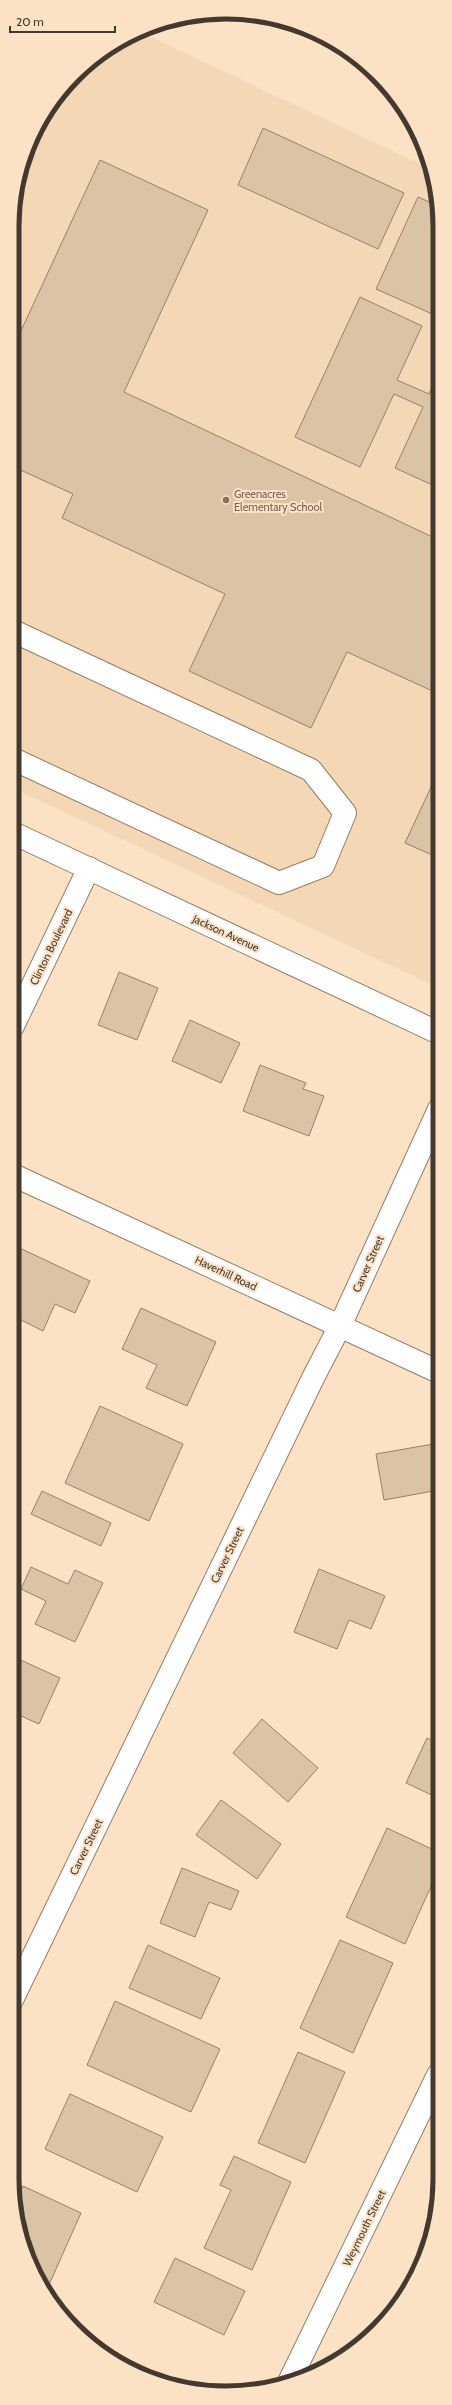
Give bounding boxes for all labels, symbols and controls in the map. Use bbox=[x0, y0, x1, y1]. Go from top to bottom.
scale bar bbox=[10, 8, 115, 34]
text: 20 m bbox=[16, 14, 44, 29]
place label: Greenacres Elementary School bbox=[234, 487, 323, 514]
marker: Greenacres Elementary School bbox=[221, 495, 231, 505]
street label: Clinton Boulevard bbox=[27, 907, 75, 987]
street label: Jackson Avenue bbox=[190, 911, 262, 955]
street label: Carver Street bbox=[349, 1233, 387, 1295]
street label: Haverhill Road bbox=[193, 1253, 259, 1293]
street label: Carver Street bbox=[207, 1524, 247, 1585]
street label: Carver Street bbox=[66, 1816, 106, 1877]
street label: Weymouth Street bbox=[340, 2187, 389, 2268]

